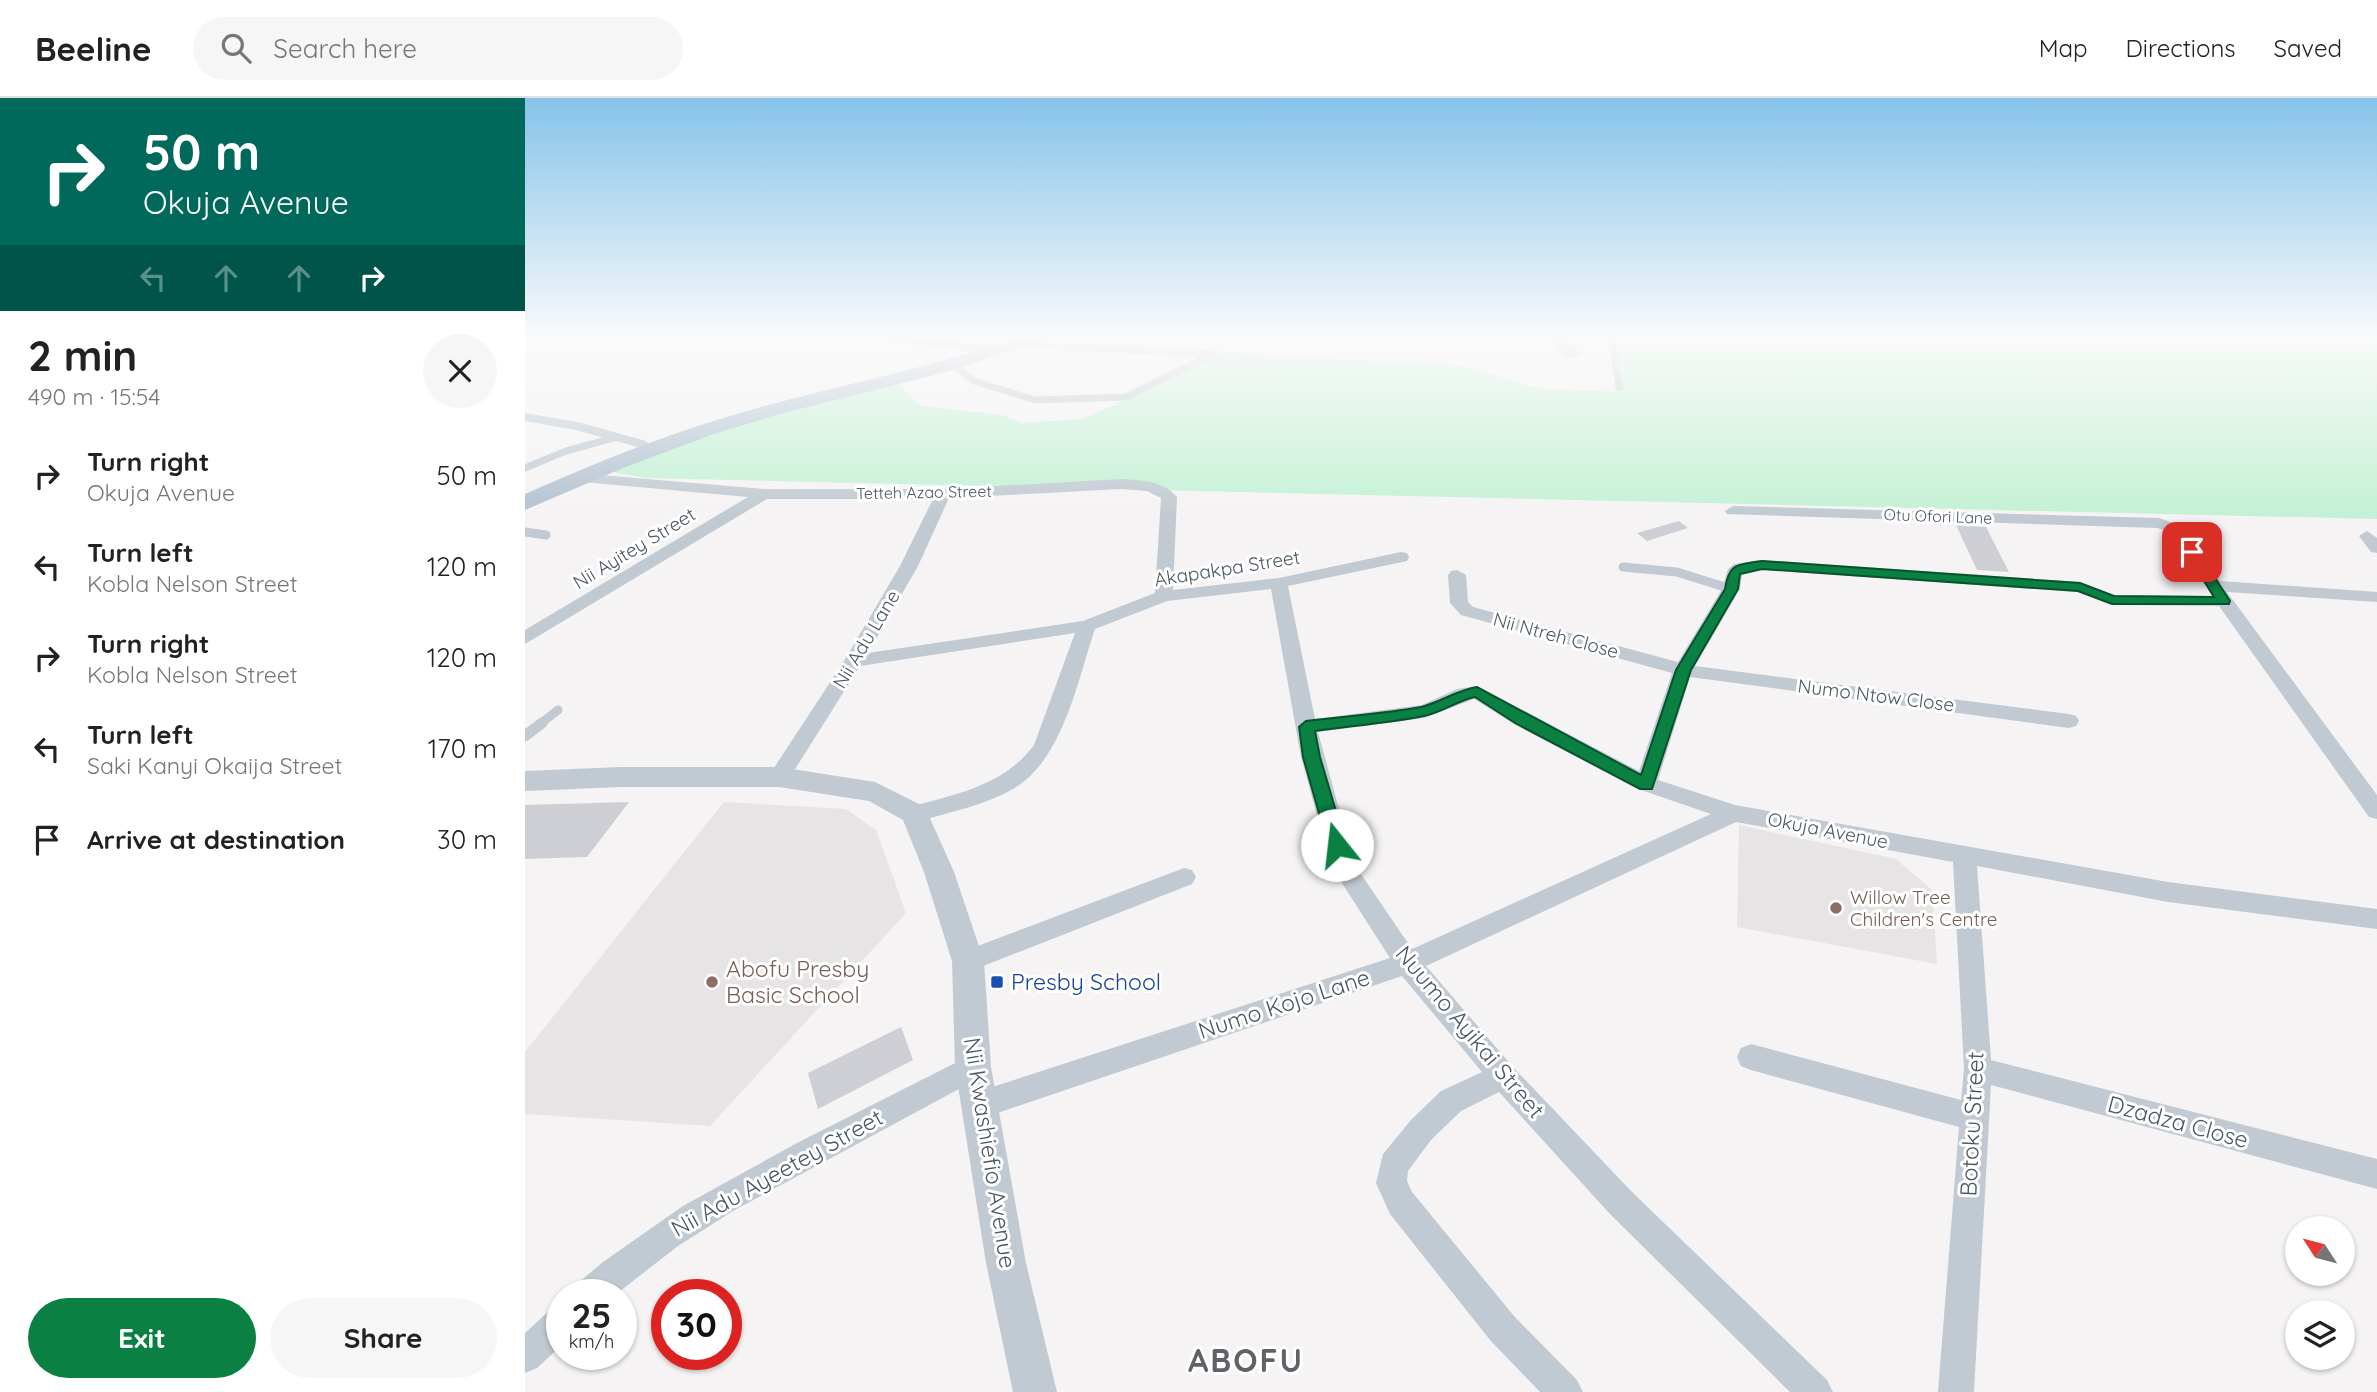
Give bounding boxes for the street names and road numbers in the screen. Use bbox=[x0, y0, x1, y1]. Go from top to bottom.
street label: Tetteh Azao Street bbox=[856, 481, 992, 503]
street label: Nii Ayitey Street bbox=[568, 502, 700, 594]
street label: Otu Ofori Lane bbox=[1883, 504, 1993, 528]
street label: Akapakpa Street bbox=[1152, 545, 1302, 591]
street label: Nii Adu Lane bbox=[827, 585, 905, 693]
street label: Nii Ntreh Close bbox=[1491, 607, 1621, 663]
street label: Numo Ntow Close bbox=[1796, 673, 1956, 717]
street label: Okuja Avenue bbox=[1766, 807, 1890, 853]
street label: Nuumo Ayikai Street bbox=[1390, 939, 1551, 1124]
street label: Numo Kojo Lane bbox=[1194, 962, 1373, 1045]
street label: Nii Kwashiefio Avenue bbox=[958, 1035, 1023, 1270]
street label: Botoku Street bbox=[1953, 1051, 1990, 1197]
street label: Dzadza Close bbox=[2105, 1089, 2252, 1154]
street label: Nii Adu Ayeetey Street bbox=[666, 1102, 888, 1243]

